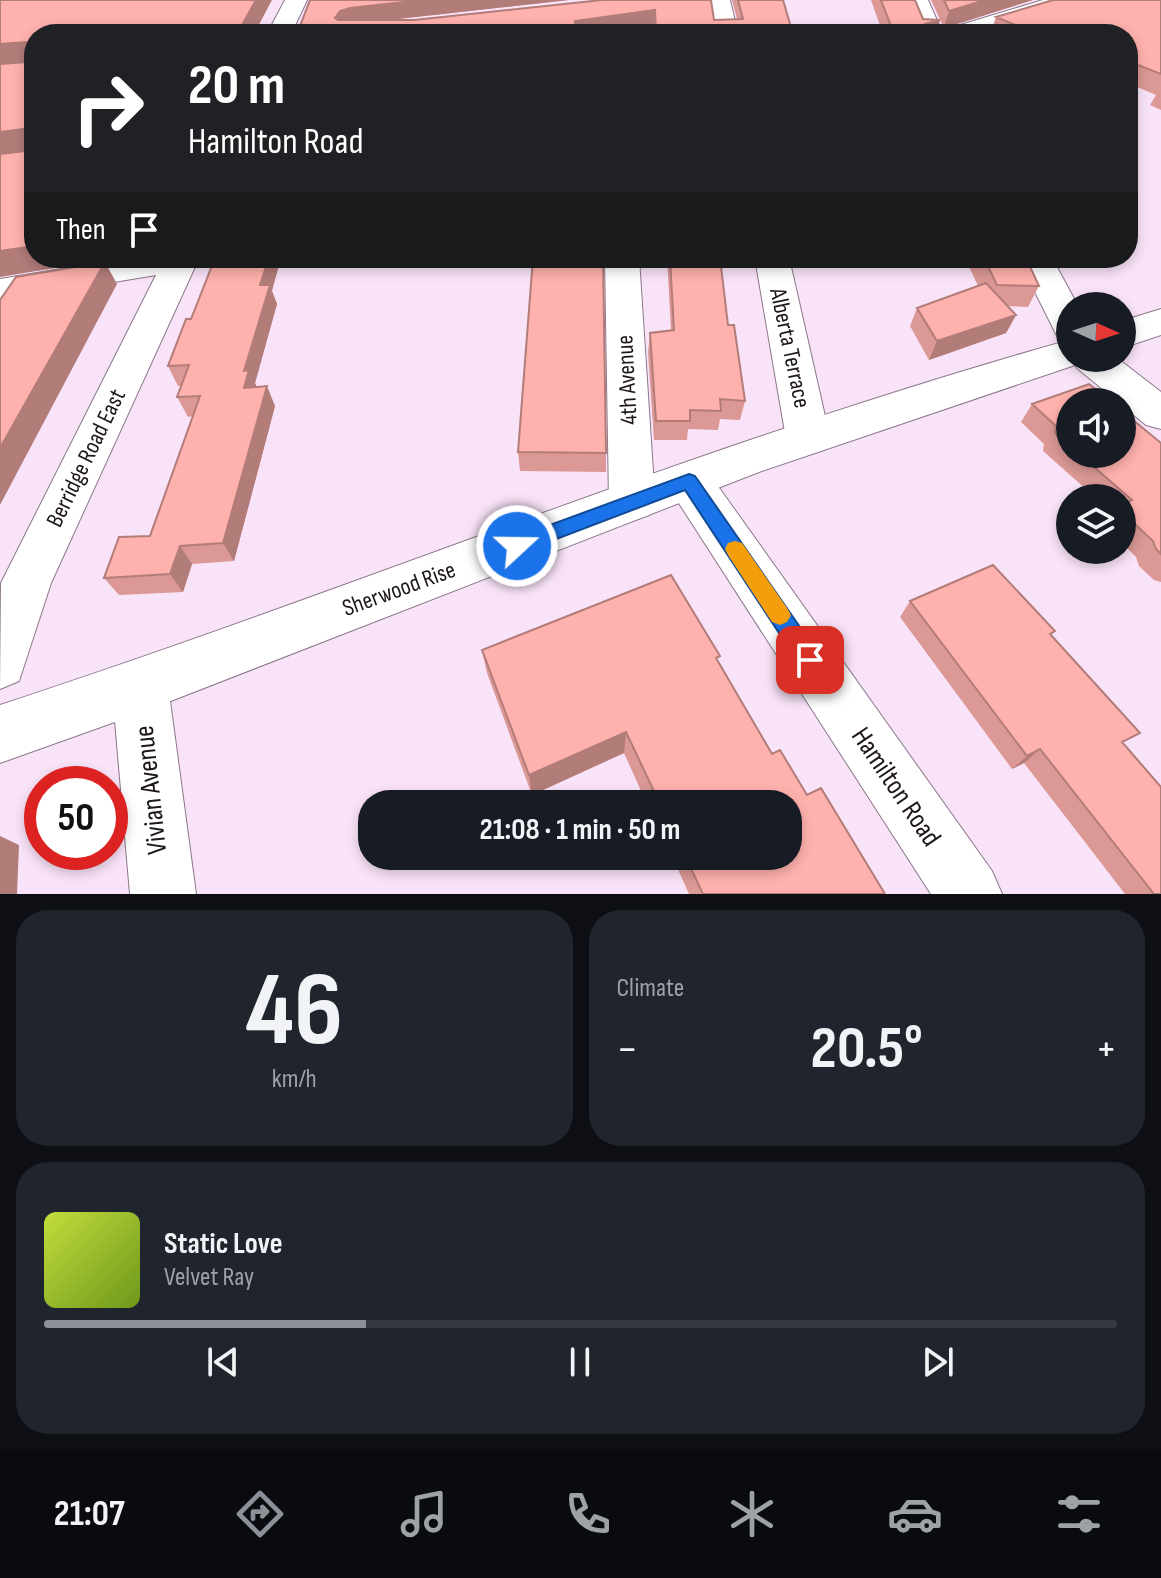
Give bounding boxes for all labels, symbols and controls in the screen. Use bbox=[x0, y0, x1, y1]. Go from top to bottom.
text: 20 m bbox=[188, 53, 285, 120]
icon: right bbox=[56, 56, 160, 160]
text: Hamilton Road bbox=[188, 121, 363, 164]
icon: arrive bbox=[122, 208, 166, 252]
text: Then bbox=[56, 212, 106, 248]
street label: Alberta Terrace bbox=[763, 284, 817, 411]
north arrow bbox=[1056, 292, 1136, 372]
map controls bbox=[1056, 292, 1136, 564]
street label: 4th Avenue bbox=[610, 334, 644, 426]
street label: Berridge Road East bbox=[40, 384, 132, 532]
button: sound bbox=[1056, 388, 1136, 468]
button: layers bbox=[1056, 484, 1136, 564]
position arrow bbox=[475, 504, 559, 588]
street label: Sherwood Rise bbox=[338, 555, 460, 623]
pin bbox=[776, 626, 844, 694]
icon: arrive bbox=[788, 638, 832, 682]
street label: Hamilton Road bbox=[844, 721, 948, 853]
street label: Vivian Avenue bbox=[128, 724, 174, 856]
speed limit sign: 50 bbox=[24, 766, 128, 870]
text: 21:08 · 1 min · 50 m bbox=[480, 812, 680, 848]
text: 46 bbox=[246, 949, 343, 1074]
text: Climate bbox=[617, 973, 684, 1004]
text: 20.5° bbox=[811, 1013, 923, 1085]
text: − bbox=[617, 1023, 638, 1076]
text: + bbox=[1095, 1023, 1117, 1076]
text: km/h bbox=[272, 1064, 317, 1095]
text: Static Love bbox=[164, 1226, 283, 1262]
text: Velvet Ray bbox=[164, 1262, 254, 1293]
icon: previous bbox=[201, 1340, 245, 1384]
icon: pause bbox=[558, 1340, 602, 1384]
icon: next bbox=[916, 1340, 960, 1384]
icon: directions bbox=[232, 1486, 288, 1542]
icon: music bbox=[396, 1486, 452, 1542]
icon: phone bbox=[560, 1486, 616, 1542]
icon: climate bbox=[724, 1486, 780, 1542]
icon: car bbox=[887, 1486, 943, 1542]
icon: filters bbox=[1051, 1486, 1107, 1542]
text: 21:07 bbox=[54, 1493, 125, 1536]

